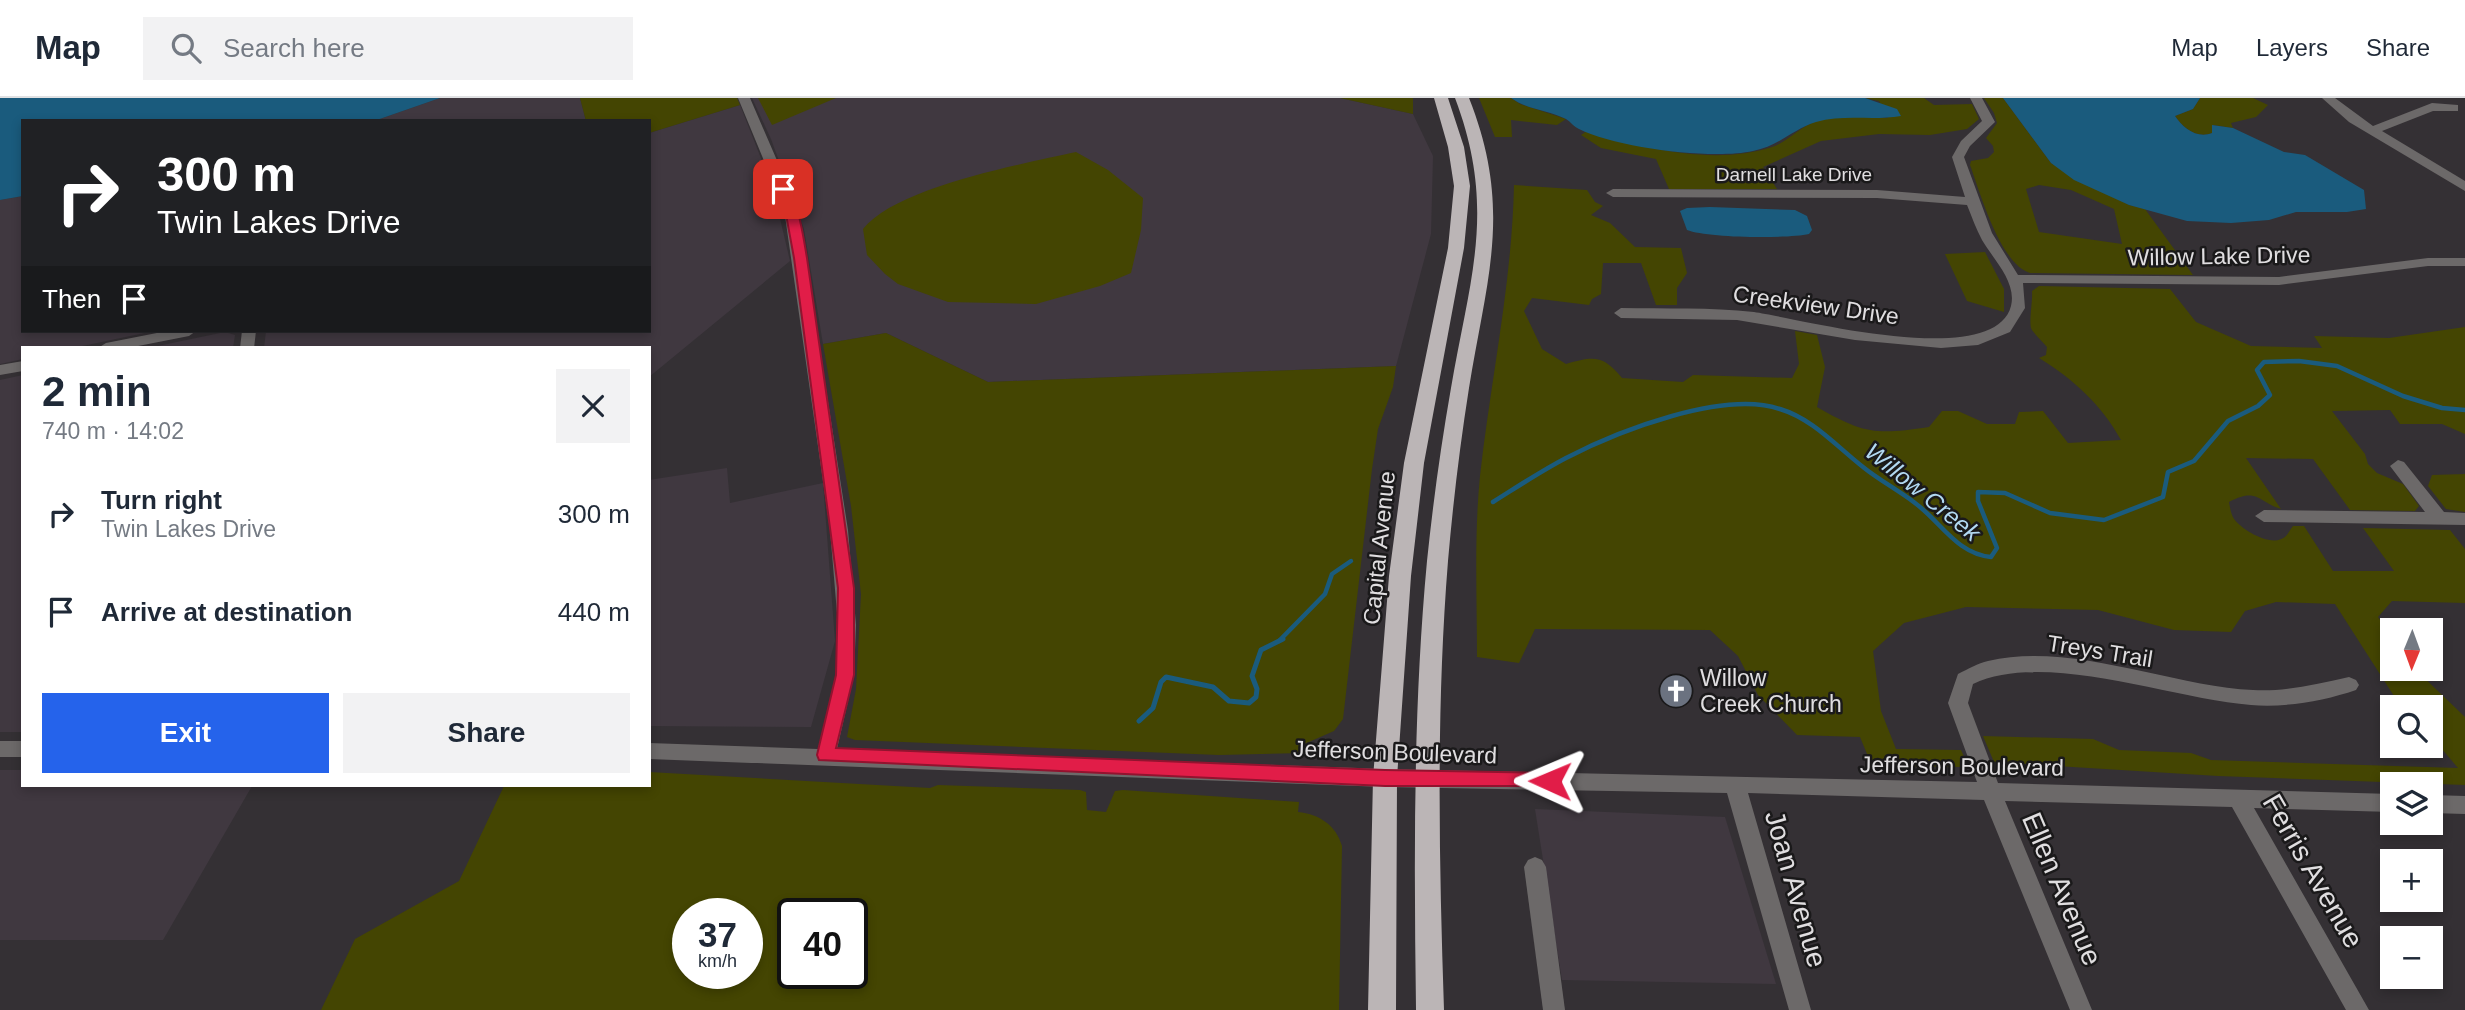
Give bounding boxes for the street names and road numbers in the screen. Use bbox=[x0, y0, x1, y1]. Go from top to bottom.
street label: Darnell Lake Drive bbox=[1716, 164, 1872, 185]
street label: Willow Lake Drive bbox=[2127, 241, 2311, 271]
street label: Creekview Drive bbox=[1731, 280, 1901, 330]
street label: Capital Avenue bbox=[1358, 470, 1400, 626]
street label: Treys Trail bbox=[2045, 630, 2155, 672]
street label: Jefferson Boulevard bbox=[1293, 735, 1497, 769]
street label: Jefferson Boulevard bbox=[1860, 751, 2064, 781]
street label: Ferris Avenue bbox=[2257, 789, 2369, 953]
street label: Joan Avenue bbox=[1759, 807, 1833, 971]
street label: Ellen Avenue bbox=[2016, 808, 2108, 970]

